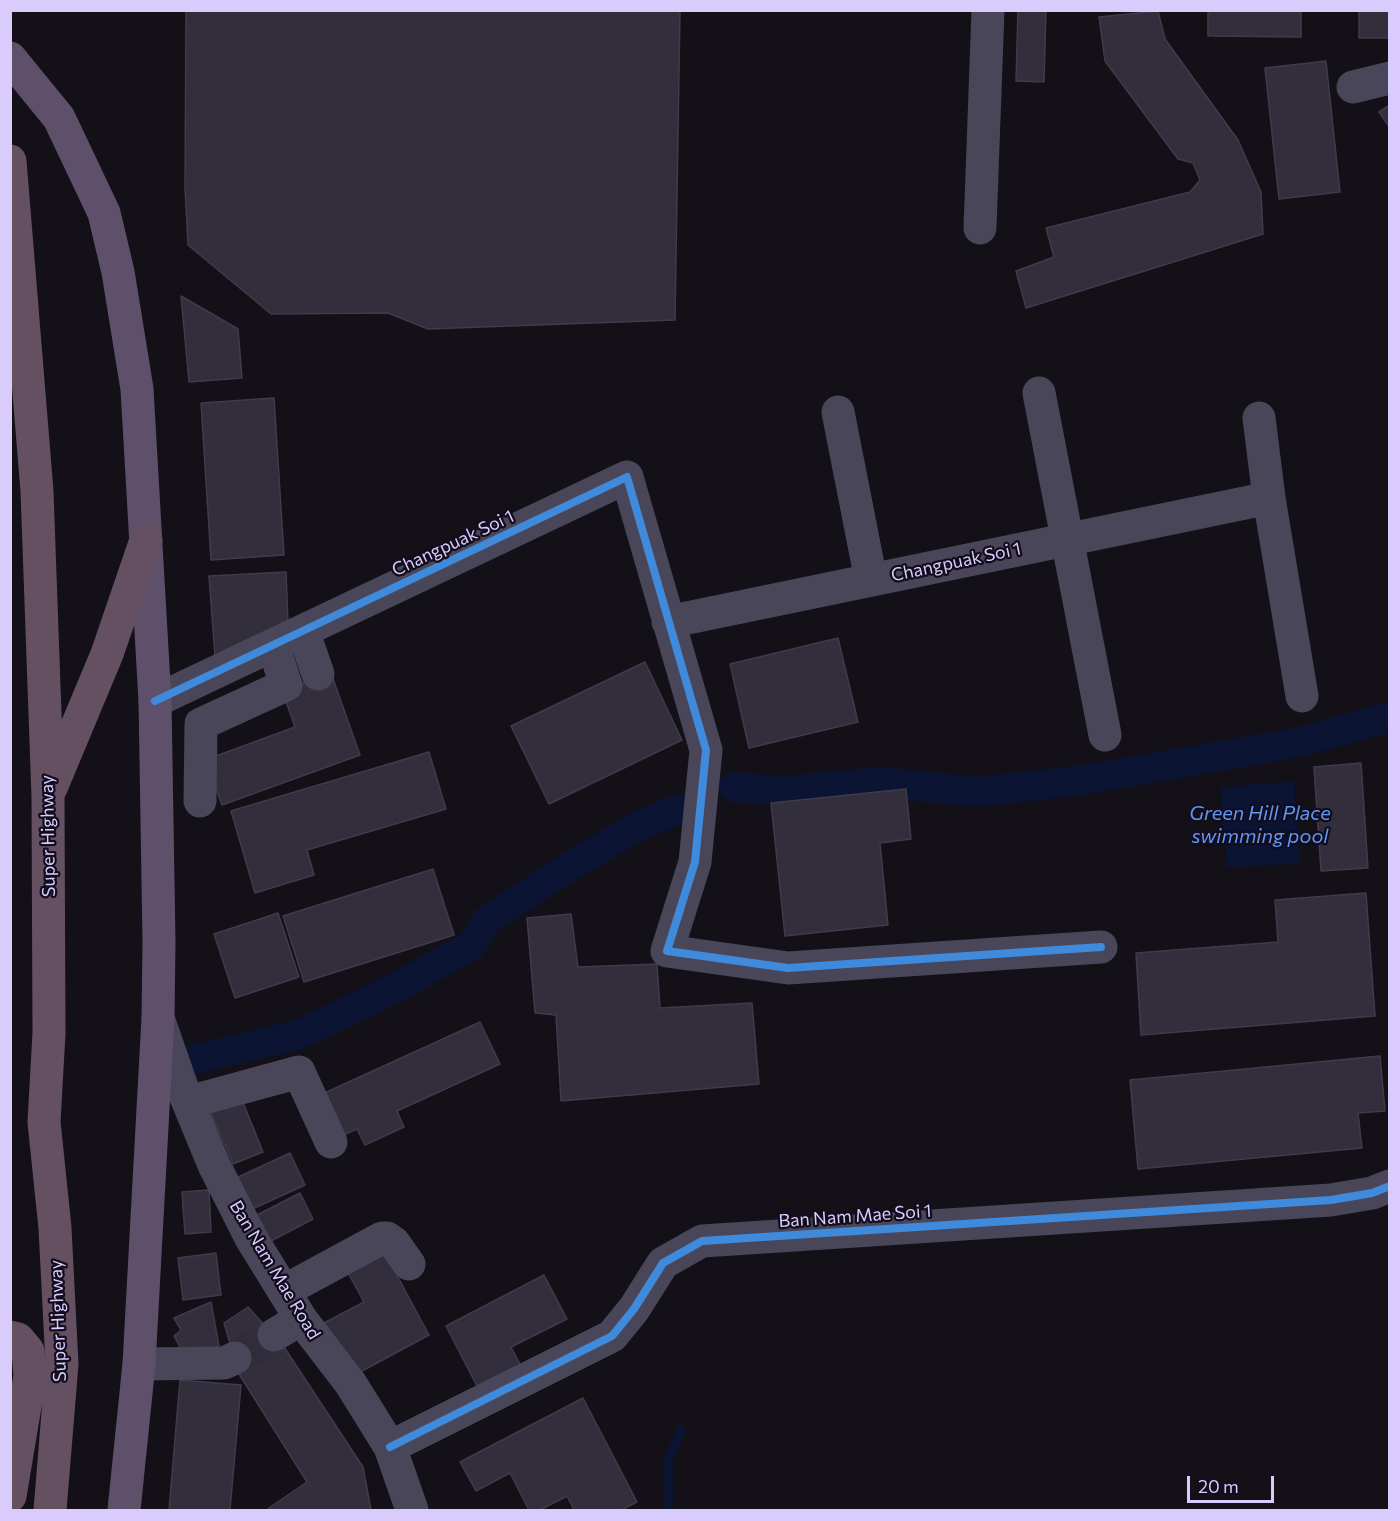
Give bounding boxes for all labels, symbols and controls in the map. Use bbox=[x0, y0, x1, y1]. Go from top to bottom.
street label: Changpuak Soi 1 bbox=[388, 505, 518, 581]
street label: Changpuak Soi 1 bbox=[889, 538, 1023, 586]
street label: Super Highway bbox=[36, 775, 60, 897]
water label: Green Hill Place swimming pool bbox=[1189, 801, 1331, 848]
street label: Ban Nam Mae Road bbox=[225, 1197, 325, 1343]
street label: Ban Nam Mae Soi 1 bbox=[778, 1200, 932, 1232]
street label: Super Highway bbox=[45, 1260, 71, 1382]
scale bar bbox=[1190, 1464, 1277, 1502]
text: 20 m bbox=[1198, 1475, 1239, 1497]

